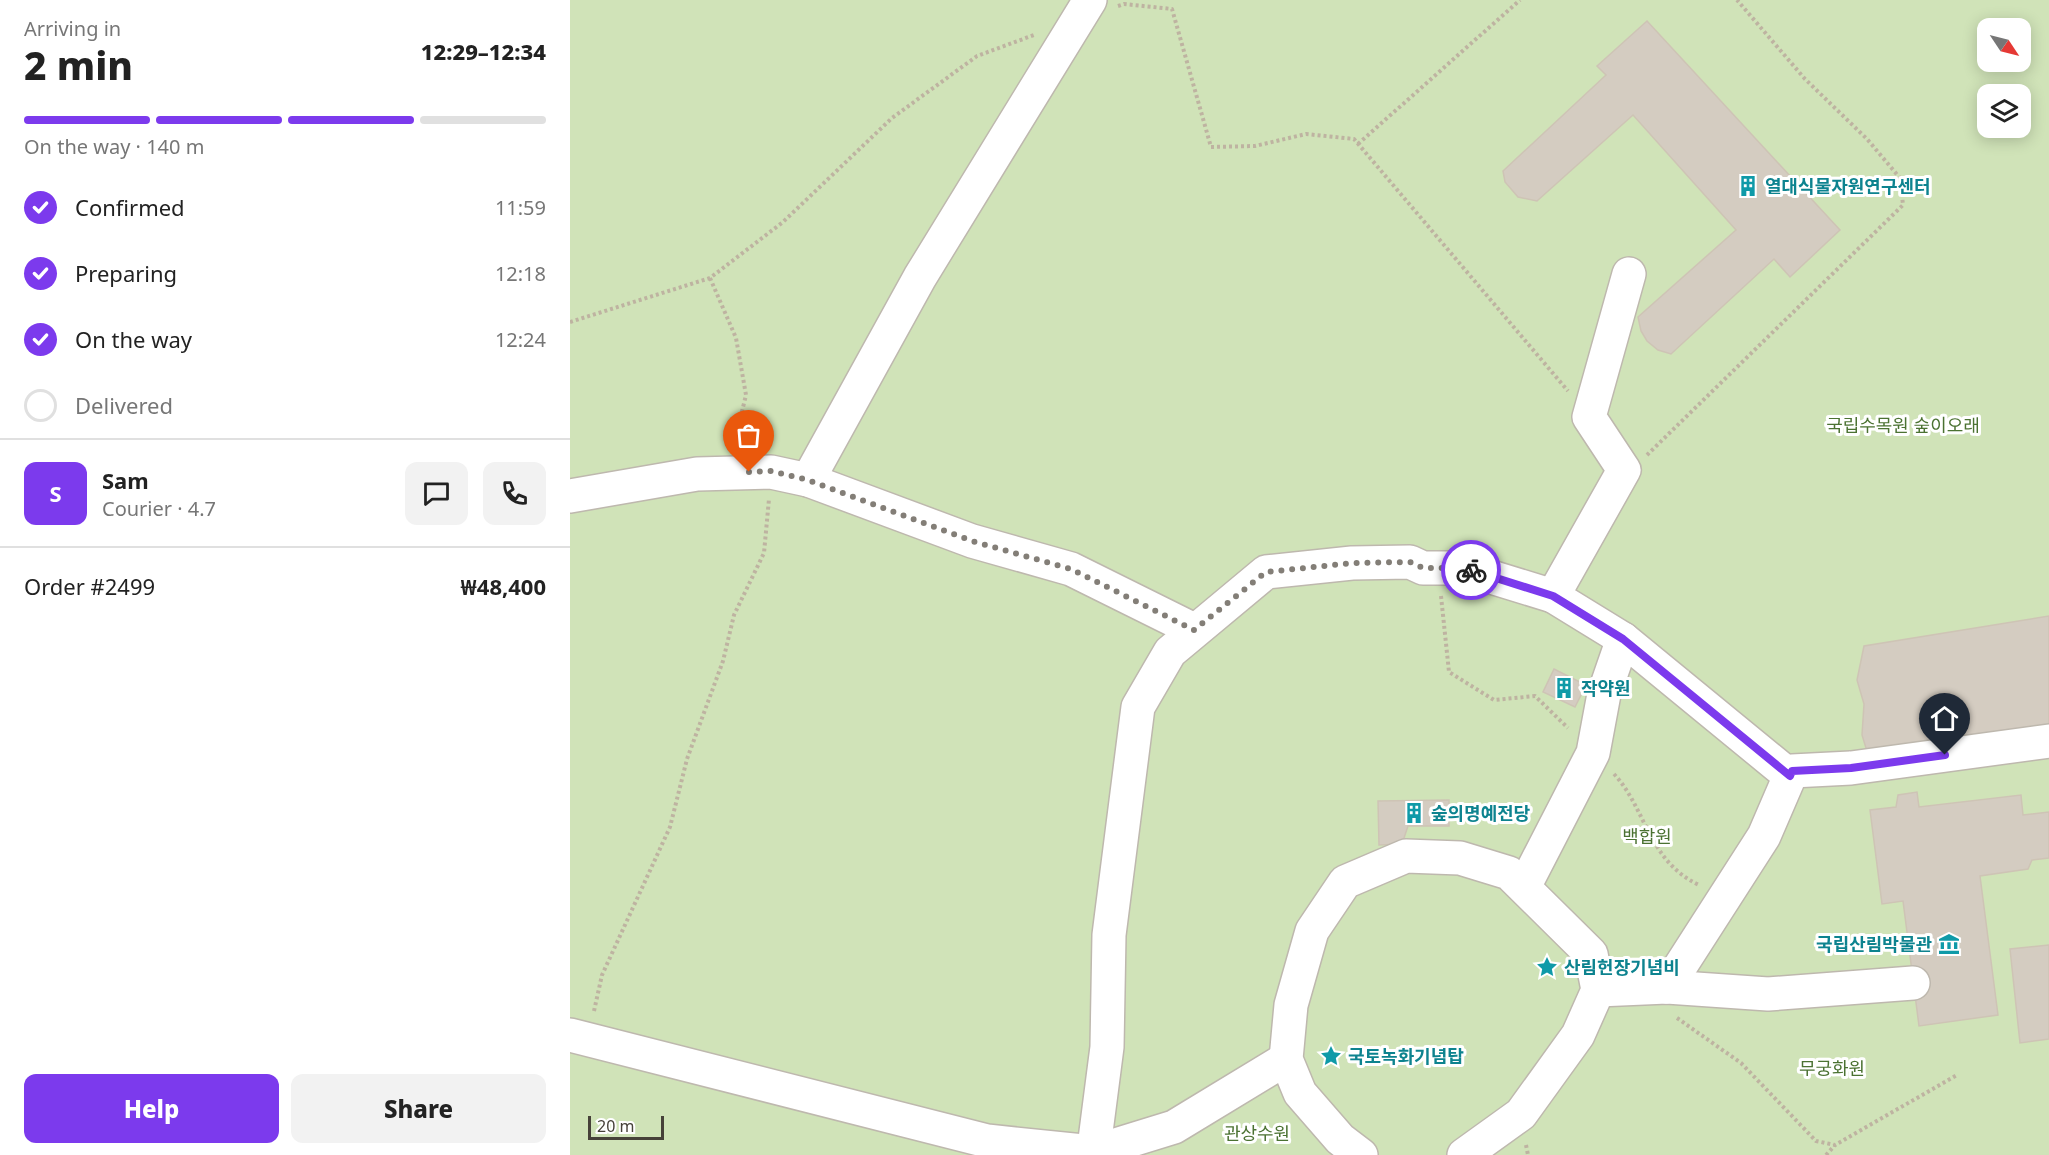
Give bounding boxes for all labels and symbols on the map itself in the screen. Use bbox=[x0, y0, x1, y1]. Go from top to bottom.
north arrow bbox=[1977, 18, 2031, 72]
building icon: 열대식물자원연구센터 bbox=[1736, 174, 1760, 198]
place label: 열대식물자원연구센터 bbox=[1765, 174, 1931, 198]
pin bbox=[723, 410, 774, 472]
park label: 국립수목원 숲이오래 bbox=[1826, 413, 1980, 437]
courier bbox=[1441, 540, 1501, 600]
building icon: 작약원 bbox=[1552, 676, 1576, 700]
place label: 작약원 bbox=[1581, 676, 1631, 700]
pin bbox=[1919, 693, 1970, 755]
building icon: 숲의명예전당 bbox=[1402, 801, 1426, 825]
place label: 숲의명예전당 bbox=[1431, 801, 1530, 825]
park label: 백합원 bbox=[1622, 824, 1672, 848]
place label: 국립산림박물관 bbox=[1816, 932, 1932, 956]
museum icon: 국립산림박물관 bbox=[1937, 932, 1961, 956]
place icon: 산림헌장기념비 bbox=[1535, 955, 1559, 979]
place label: 산림헌장기념비 bbox=[1564, 955, 1680, 979]
place icon: 국토녹화기념탑 bbox=[1319, 1044, 1343, 1068]
place label: 국토녹화기념탑 bbox=[1348, 1044, 1464, 1068]
park label: 무궁화원 bbox=[1799, 1056, 1865, 1080]
scale bar bbox=[588, 1113, 664, 1140]
park label: 관상수원 bbox=[1224, 1121, 1290, 1145]

